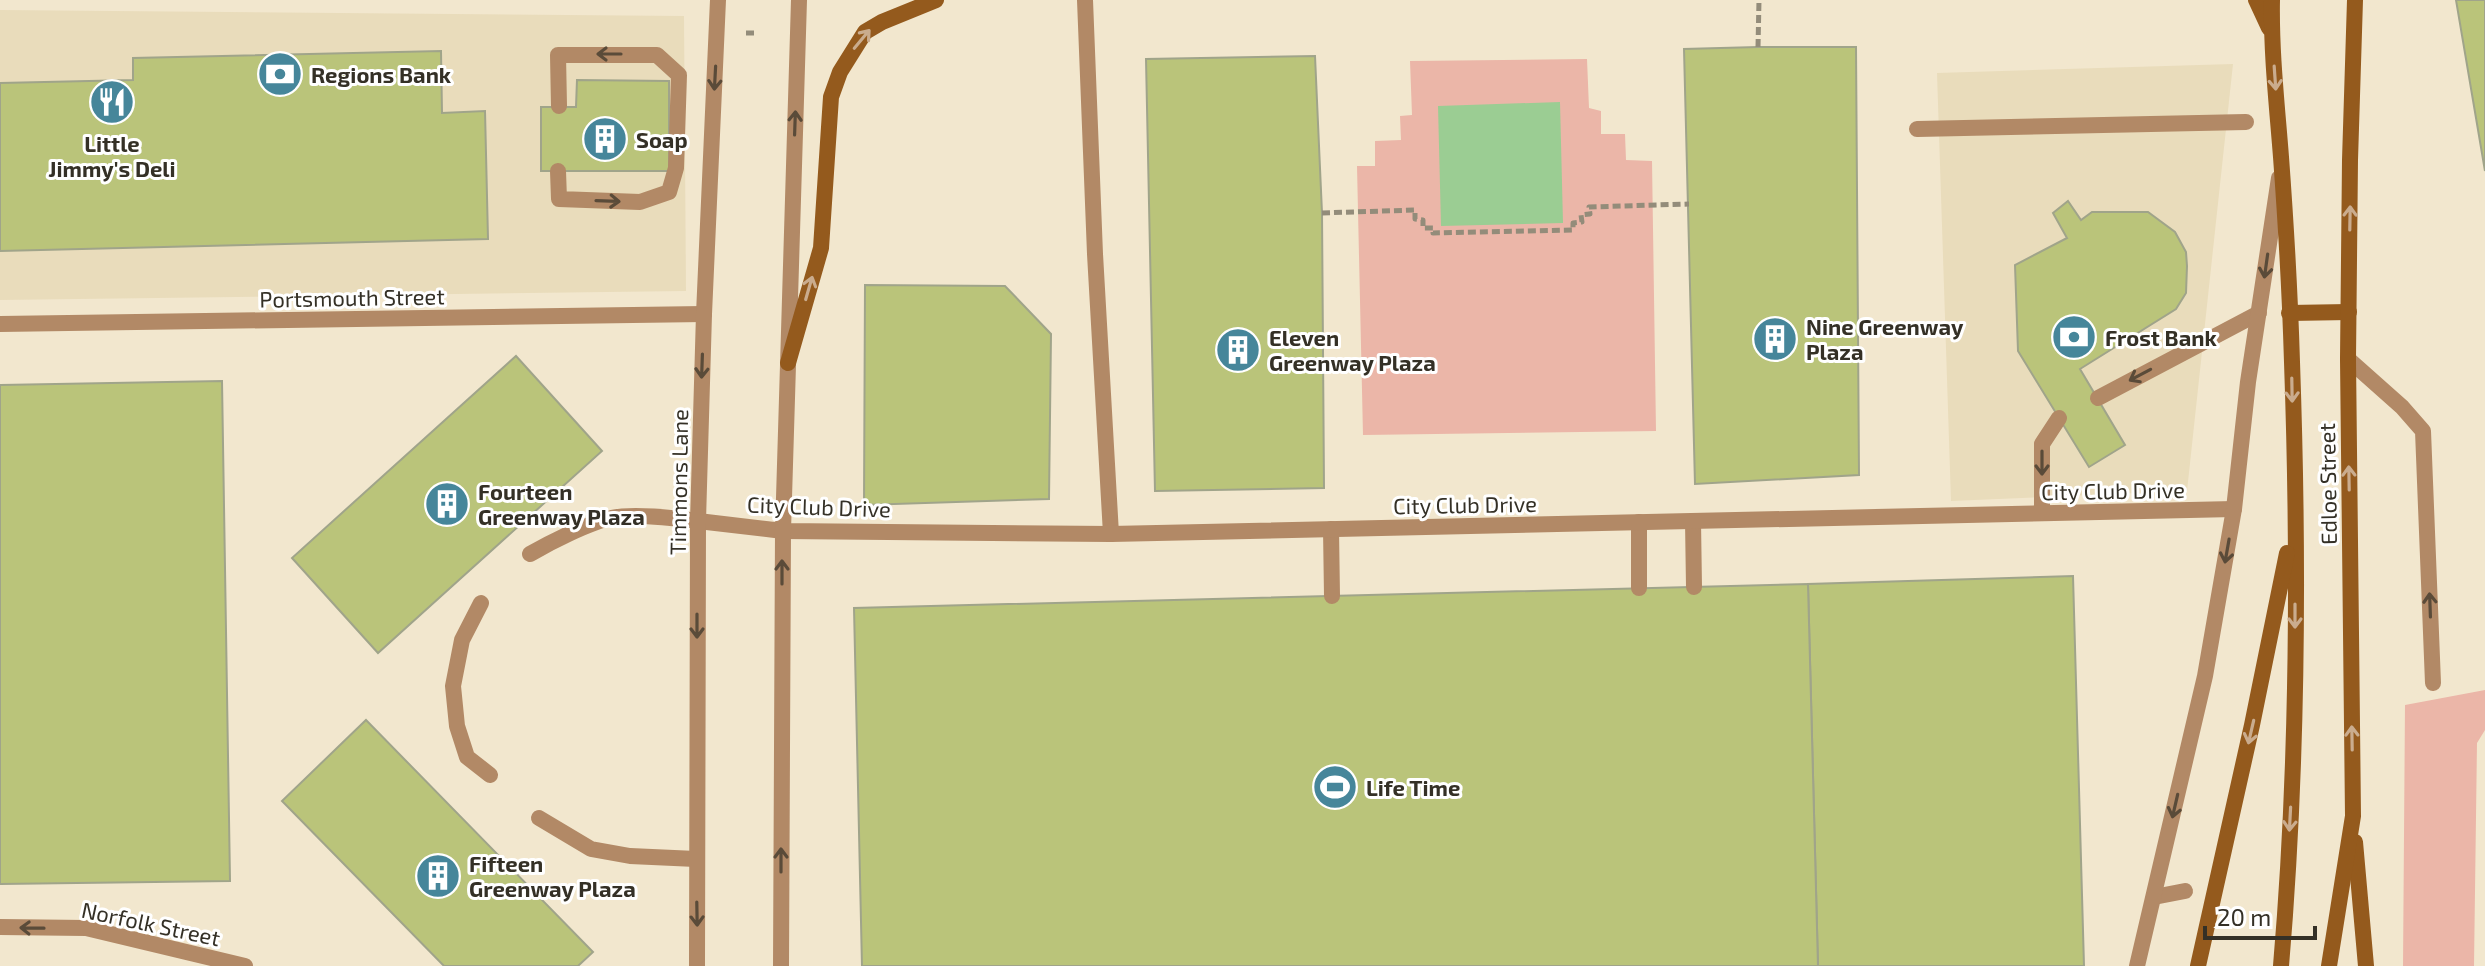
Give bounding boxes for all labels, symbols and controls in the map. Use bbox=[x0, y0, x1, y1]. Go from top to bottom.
one-way arrow bbox=[853, 29, 871, 49]
one-way arrow bbox=[596, 46, 623, 62]
bank icon: Regions Bank bbox=[256, 50, 304, 98]
place label: Regions Bank bbox=[311, 61, 452, 87]
one-way arrow bbox=[707, 64, 722, 91]
one-way arrow bbox=[2267, 64, 2282, 91]
restaurant icon: Little Jimmy's Deli bbox=[88, 78, 136, 126]
one-way arrow bbox=[788, 110, 803, 137]
building icon: Soap bbox=[581, 115, 629, 163]
place label: Soap bbox=[636, 126, 688, 152]
place label: Little Jimmy's Deli bbox=[48, 130, 176, 182]
one-way arrow bbox=[594, 193, 621, 208]
one-way arrow bbox=[2342, 205, 2357, 232]
one-way arrow bbox=[2258, 253, 2273, 278]
one-way arrow bbox=[802, 276, 817, 302]
street label: Portsmouth Street bbox=[259, 282, 445, 312]
place label: Nine Greenway Plaza bbox=[1806, 313, 1964, 364]
bank icon: Frost Bank bbox=[2050, 313, 2098, 361]
building icon: Nine Greenway Plaza bbox=[1751, 315, 1799, 363]
place label: Eleven Greenway Plaza bbox=[1269, 324, 1436, 376]
place label: Frost Bank bbox=[2105, 324, 2217, 350]
building icon: Eleven Greenway Plaza bbox=[1214, 326, 1262, 374]
one-way arrow bbox=[695, 352, 710, 379]
one-way arrow bbox=[2129, 368, 2153, 384]
one-way arrow bbox=[2285, 376, 2300, 403]
street label: Timmons Lane bbox=[664, 409, 692, 555]
street label: Edloe Street bbox=[2313, 423, 2341, 545]
one-way arrow bbox=[2034, 449, 2050, 476]
one-way arrow bbox=[2341, 465, 2357, 492]
street label: City Club Drive bbox=[2041, 476, 2185, 504]
place label: Fourteen Greenway Plaza bbox=[478, 478, 645, 530]
building icon: Fourteen Greenway Plaza bbox=[423, 480, 471, 528]
street label: City Club Drive bbox=[747, 490, 891, 522]
street label: City Club Drive bbox=[1393, 490, 1537, 518]
one-way arrow bbox=[2218, 538, 2233, 563]
one-way arrow bbox=[774, 559, 790, 586]
one-way arrow bbox=[2422, 592, 2437, 619]
one-way arrow bbox=[2287, 602, 2303, 629]
one-way arrow bbox=[689, 612, 705, 639]
one-way arrow bbox=[2243, 719, 2258, 745]
one-way arrow bbox=[2344, 725, 2360, 752]
sports icon: Life Time bbox=[1311, 763, 1359, 811]
place label: Life Time bbox=[1366, 774, 1460, 800]
one-way arrow bbox=[2167, 792, 2182, 818]
one-way arrow bbox=[2282, 805, 2297, 832]
one-way arrow bbox=[773, 847, 789, 874]
place label: Fifteen Greenway Plaza bbox=[469, 850, 636, 902]
building icon: Fifteen Greenway Plaza bbox=[414, 852, 462, 900]
scale bar bbox=[2205, 890, 2315, 940]
street label: Norfolk Street bbox=[79, 896, 223, 950]
one-way arrow bbox=[689, 900, 704, 927]
text: 20 m bbox=[2217, 902, 2271, 931]
one-way arrow bbox=[19, 920, 46, 935]

